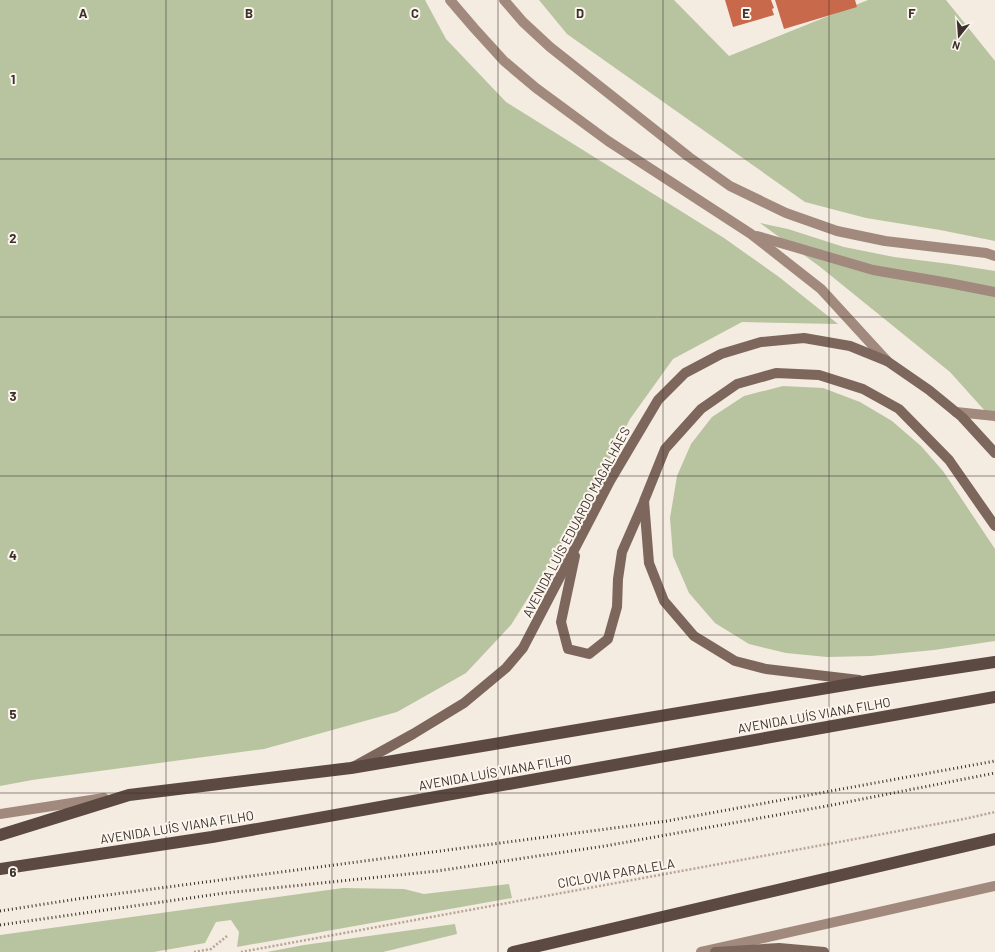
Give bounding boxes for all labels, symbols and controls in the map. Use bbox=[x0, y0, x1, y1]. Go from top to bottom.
text: A bbox=[79, 5, 88, 21]
text: B bbox=[245, 5, 253, 21]
text: C bbox=[411, 5, 419, 21]
text: D bbox=[576, 5, 584, 21]
text: E bbox=[742, 5, 750, 21]
text: F bbox=[908, 5, 916, 21]
north arrow bbox=[939, 16, 979, 56]
text: N bbox=[951, 39, 961, 53]
text: 1 bbox=[11, 71, 15, 87]
text: 2 bbox=[9, 230, 17, 246]
text: 3 bbox=[9, 388, 17, 404]
street label: AVENIDA LUÍS EDUARDO MAGALHÃES bbox=[519, 424, 633, 620]
text: 4 bbox=[9, 547, 17, 563]
street label: AVENIDA LUÍS VIANA FILHO bbox=[736, 694, 892, 736]
text: 5 bbox=[9, 706, 17, 722]
street label: AVENIDA LUÍS VIANA FILHO bbox=[417, 751, 573, 793]
street label: AVENIDA LUÍS VIANA FILHO bbox=[99, 807, 255, 847]
street label: CICLOVIA PARALELA bbox=[556, 855, 676, 891]
text: 6 bbox=[10, 864, 17, 880]

